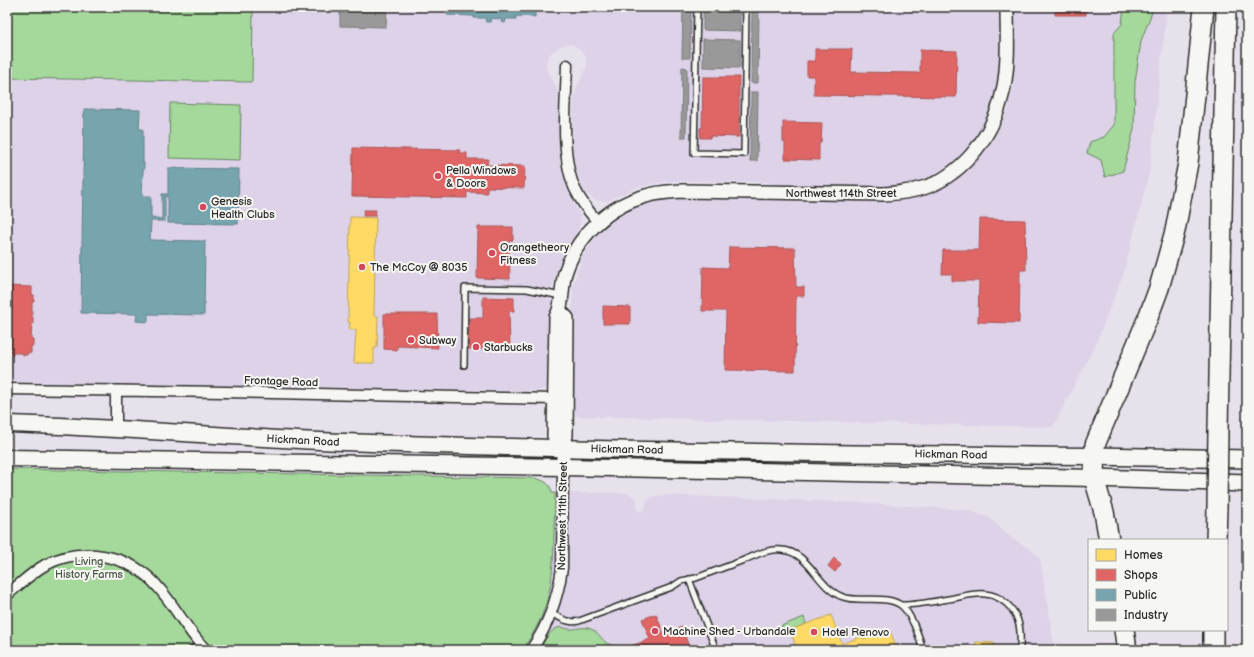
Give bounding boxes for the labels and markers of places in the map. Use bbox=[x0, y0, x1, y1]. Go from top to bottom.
place label: Pella Windows & Doors bbox=[446, 164, 517, 190]
marker: Pella Windows & Doors bbox=[433, 171, 443, 181]
place label: Genesis Health Clubs bbox=[211, 195, 275, 221]
marker: Genesis Health Clubs bbox=[198, 202, 208, 212]
place label: Orangetheory Fitness bbox=[500, 241, 569, 267]
marker: Orangetheory Fitness bbox=[487, 248, 497, 258]
place label: The McCoy @ 8035 bbox=[370, 261, 467, 274]
marker: The McCoy @ 8035 bbox=[357, 262, 367, 272]
place label: Subway bbox=[419, 334, 456, 347]
marker: Subway bbox=[406, 335, 416, 345]
place label: Starbucks bbox=[484, 341, 533, 354]
marker: Starbucks bbox=[471, 342, 481, 352]
place label: Machine Shed - Urbandale bbox=[663, 625, 796, 638]
marker: Machine Shed - Urbandale bbox=[650, 626, 660, 636]
place label: Hotel Renovo bbox=[822, 626, 889, 639]
marker: Hotel Renovo bbox=[809, 627, 819, 637]

